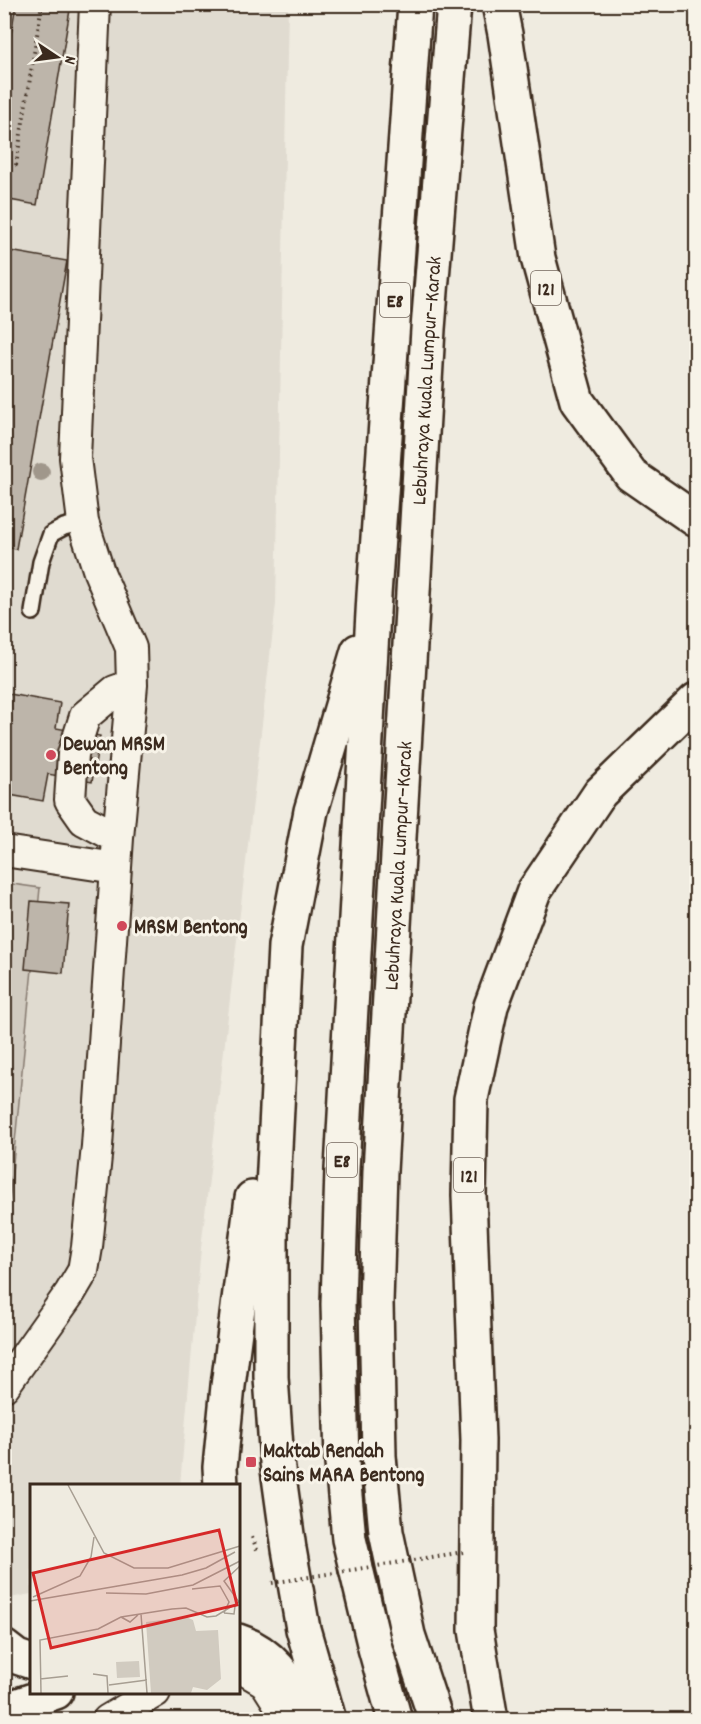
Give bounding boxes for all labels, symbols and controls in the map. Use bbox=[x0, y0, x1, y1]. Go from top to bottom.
north arrow bbox=[27, 27, 87, 87]
text: N bbox=[57, 53, 81, 66]
street label: Lebuhraya Kuala Lumpur–Karak bbox=[406, 255, 452, 506]
road number: 121 bbox=[531, 271, 561, 305]
road number: E8 bbox=[380, 283, 410, 317]
place label: Dewan MRSM Bentong bbox=[63, 731, 165, 785]
street label: Lebuhraya Kuala Lumpur–Karak bbox=[378, 740, 422, 991]
marker: Dewan MRSM Bentong bbox=[44, 748, 58, 762]
place label: MRSM Bentong bbox=[134, 914, 248, 944]
marker: MRSM Bentong bbox=[115, 919, 129, 933]
road number: E8 bbox=[327, 1143, 357, 1177]
road number: 121 bbox=[454, 1158, 484, 1192]
place label: Maktab Rendah Sains MARA Bentong bbox=[263, 1438, 424, 1492]
marker: Maktab Rendah Sains MARA Bentong bbox=[244, 1455, 258, 1469]
inset map bbox=[30, 1484, 240, 1694]

